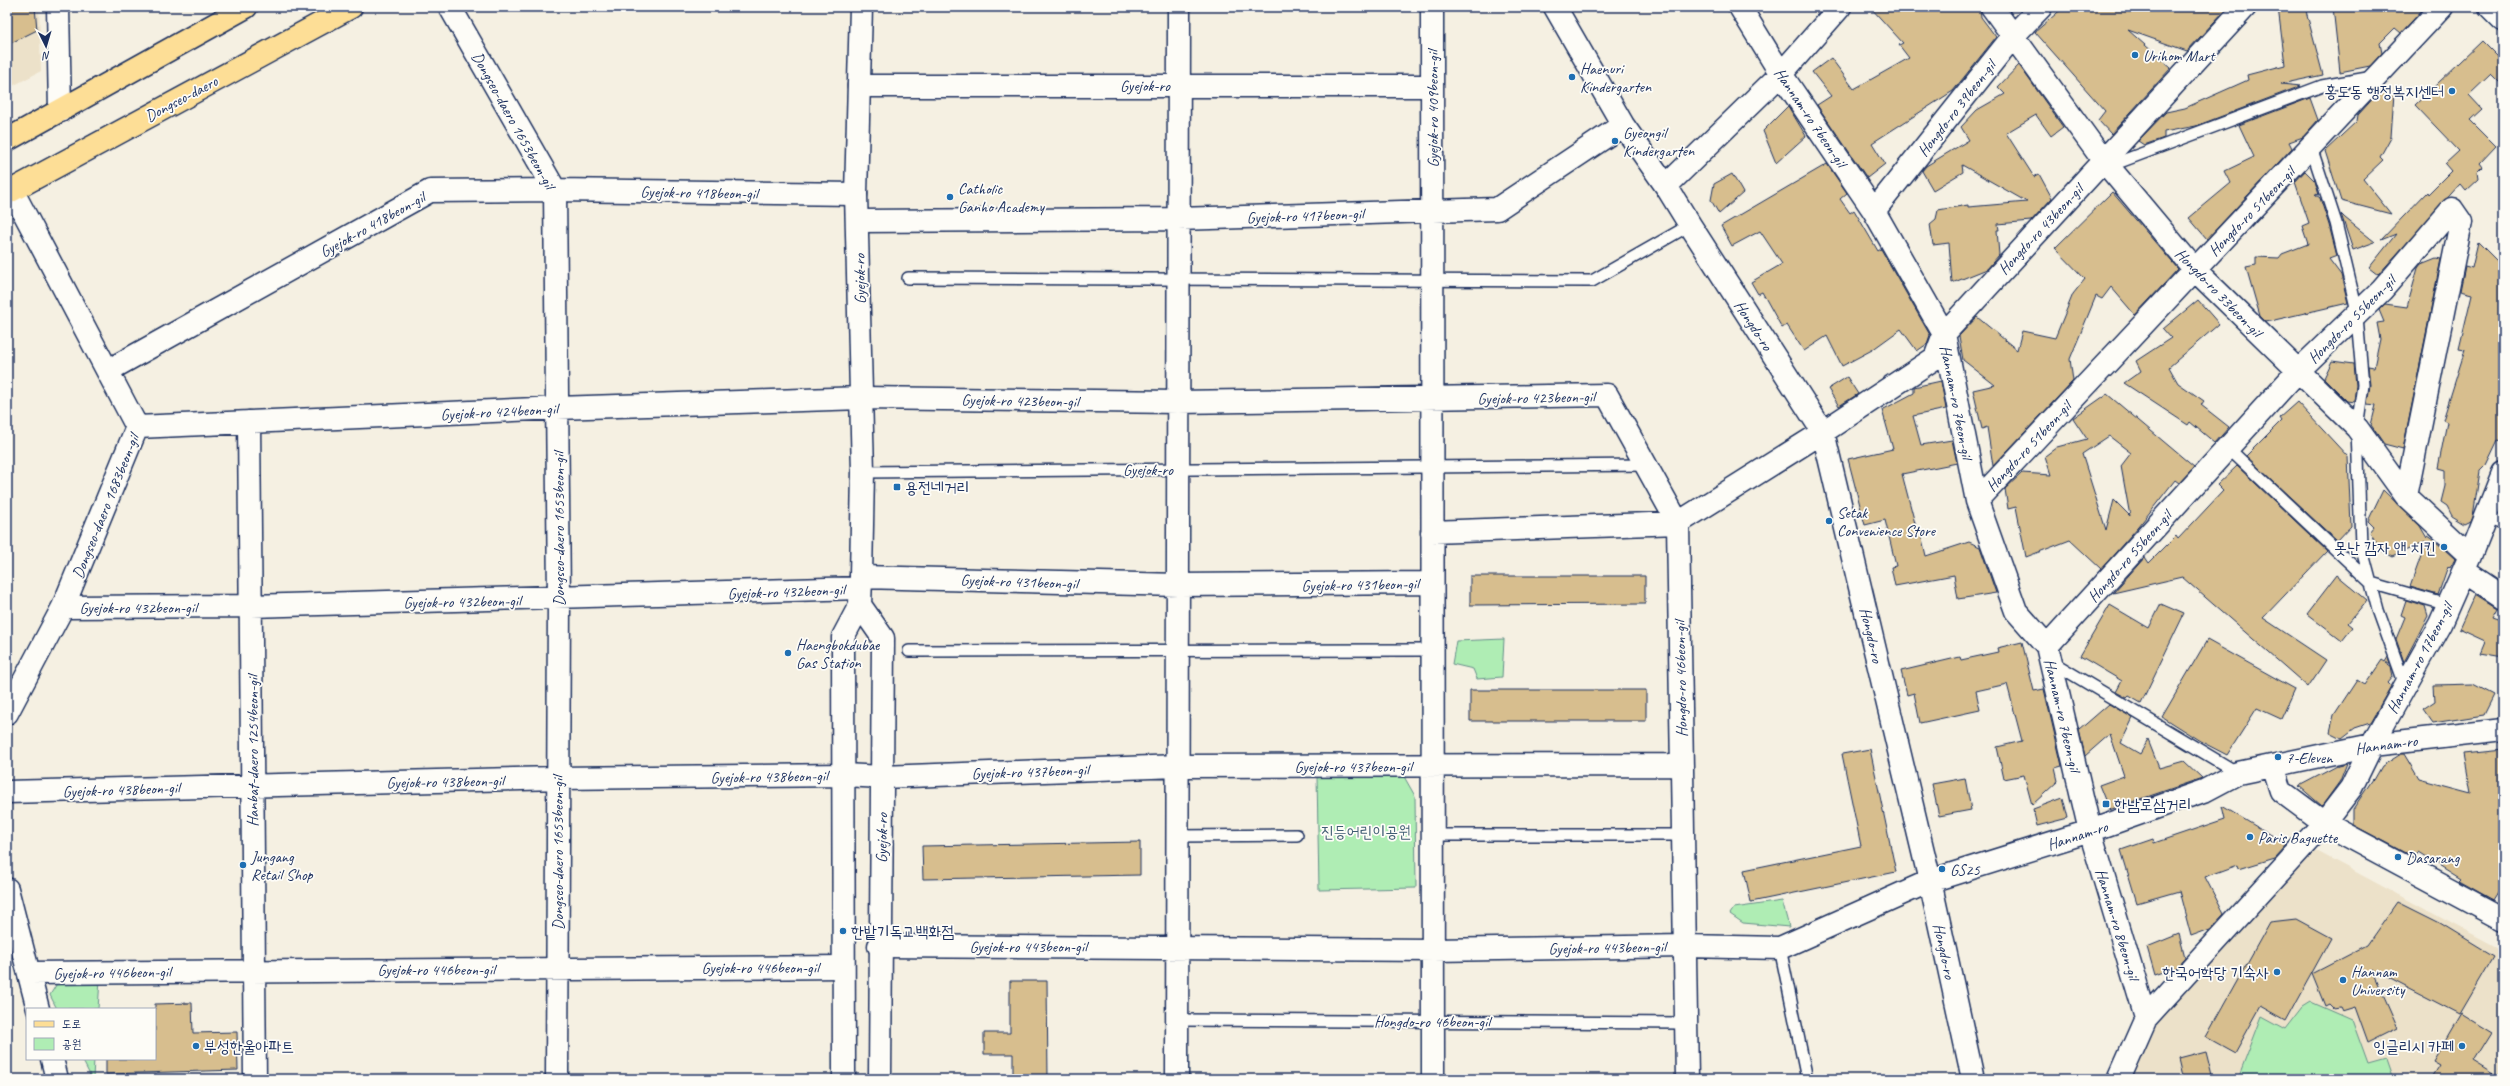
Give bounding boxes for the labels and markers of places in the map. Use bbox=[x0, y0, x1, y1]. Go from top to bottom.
place label: Urihom Mart bbox=[2143, 46, 2216, 66]
marker: Urihom Mart bbox=[2130, 50, 2140, 60]
place label: Haenuri Kindergarten bbox=[1580, 59, 1652, 97]
marker: Haenuri Kindergarten bbox=[1567, 72, 1577, 82]
place label: 홍도동 행정복지센터 bbox=[2324, 82, 2444, 102]
marker: 홍도동 행정복지센터 bbox=[2447, 86, 2457, 96]
place label: Gyeongil Kindergarten bbox=[1623, 123, 1695, 161]
marker: Gyeongil Kindergarten bbox=[1610, 136, 1620, 146]
place label: Catholic Ganho Academy bbox=[958, 179, 1046, 217]
marker: Catholic Ganho Academy bbox=[945, 192, 955, 202]
place label: 용전네거리 bbox=[905, 478, 969, 498]
marker: 용전네거리 bbox=[892, 482, 902, 492]
place label: Setak Convenience Store bbox=[1837, 503, 1937, 541]
marker: Setak Convenience Store bbox=[1824, 516, 1834, 526]
place label: 못난 감자 앤 치킨 bbox=[2334, 538, 2436, 558]
marker: 못난 감자 앤 치킨 bbox=[2439, 542, 2449, 552]
place label: Haengbokdubae Gas Station bbox=[796, 635, 881, 673]
marker: Haengbokdubae Gas Station bbox=[783, 648, 793, 658]
place label: 7-Eleven bbox=[2286, 748, 2333, 768]
marker: 7-Eleven bbox=[2273, 752, 2283, 762]
place label: 한남로삼거리 bbox=[2114, 795, 2191, 815]
marker: 한남로삼거리 bbox=[2101, 799, 2111, 809]
place label: Paris Baguette bbox=[2258, 828, 2339, 848]
marker: Paris Baguette bbox=[2245, 832, 2255, 842]
place label: Jungang Retail Shop bbox=[250, 847, 314, 885]
place label: Dasarang bbox=[2406, 848, 2461, 868]
marker: Dasarang bbox=[2393, 852, 2403, 862]
marker: Jungang Retail Shop bbox=[238, 860, 248, 870]
place label: GS25 bbox=[1950, 860, 1980, 880]
marker: GS25 bbox=[1937, 864, 1947, 874]
place label: 한밭기독교백화점 bbox=[851, 922, 954, 942]
marker: 한밭기독교백화점 bbox=[838, 926, 848, 936]
place label: Hannam University bbox=[2351, 962, 2406, 1000]
place label: 한국어학당 기숙사 bbox=[2162, 963, 2269, 983]
marker: 한국어학당 기숙사 bbox=[2272, 967, 2282, 977]
marker: Hannam University bbox=[2338, 975, 2348, 985]
place label: 부성한울아파트 bbox=[204, 1037, 294, 1057]
place label: 잉글리시 카페 bbox=[2373, 1037, 2454, 1057]
marker: 부성한울아파트 bbox=[191, 1041, 201, 1051]
marker: 잉글리시 카페 bbox=[2457, 1041, 2467, 1051]

